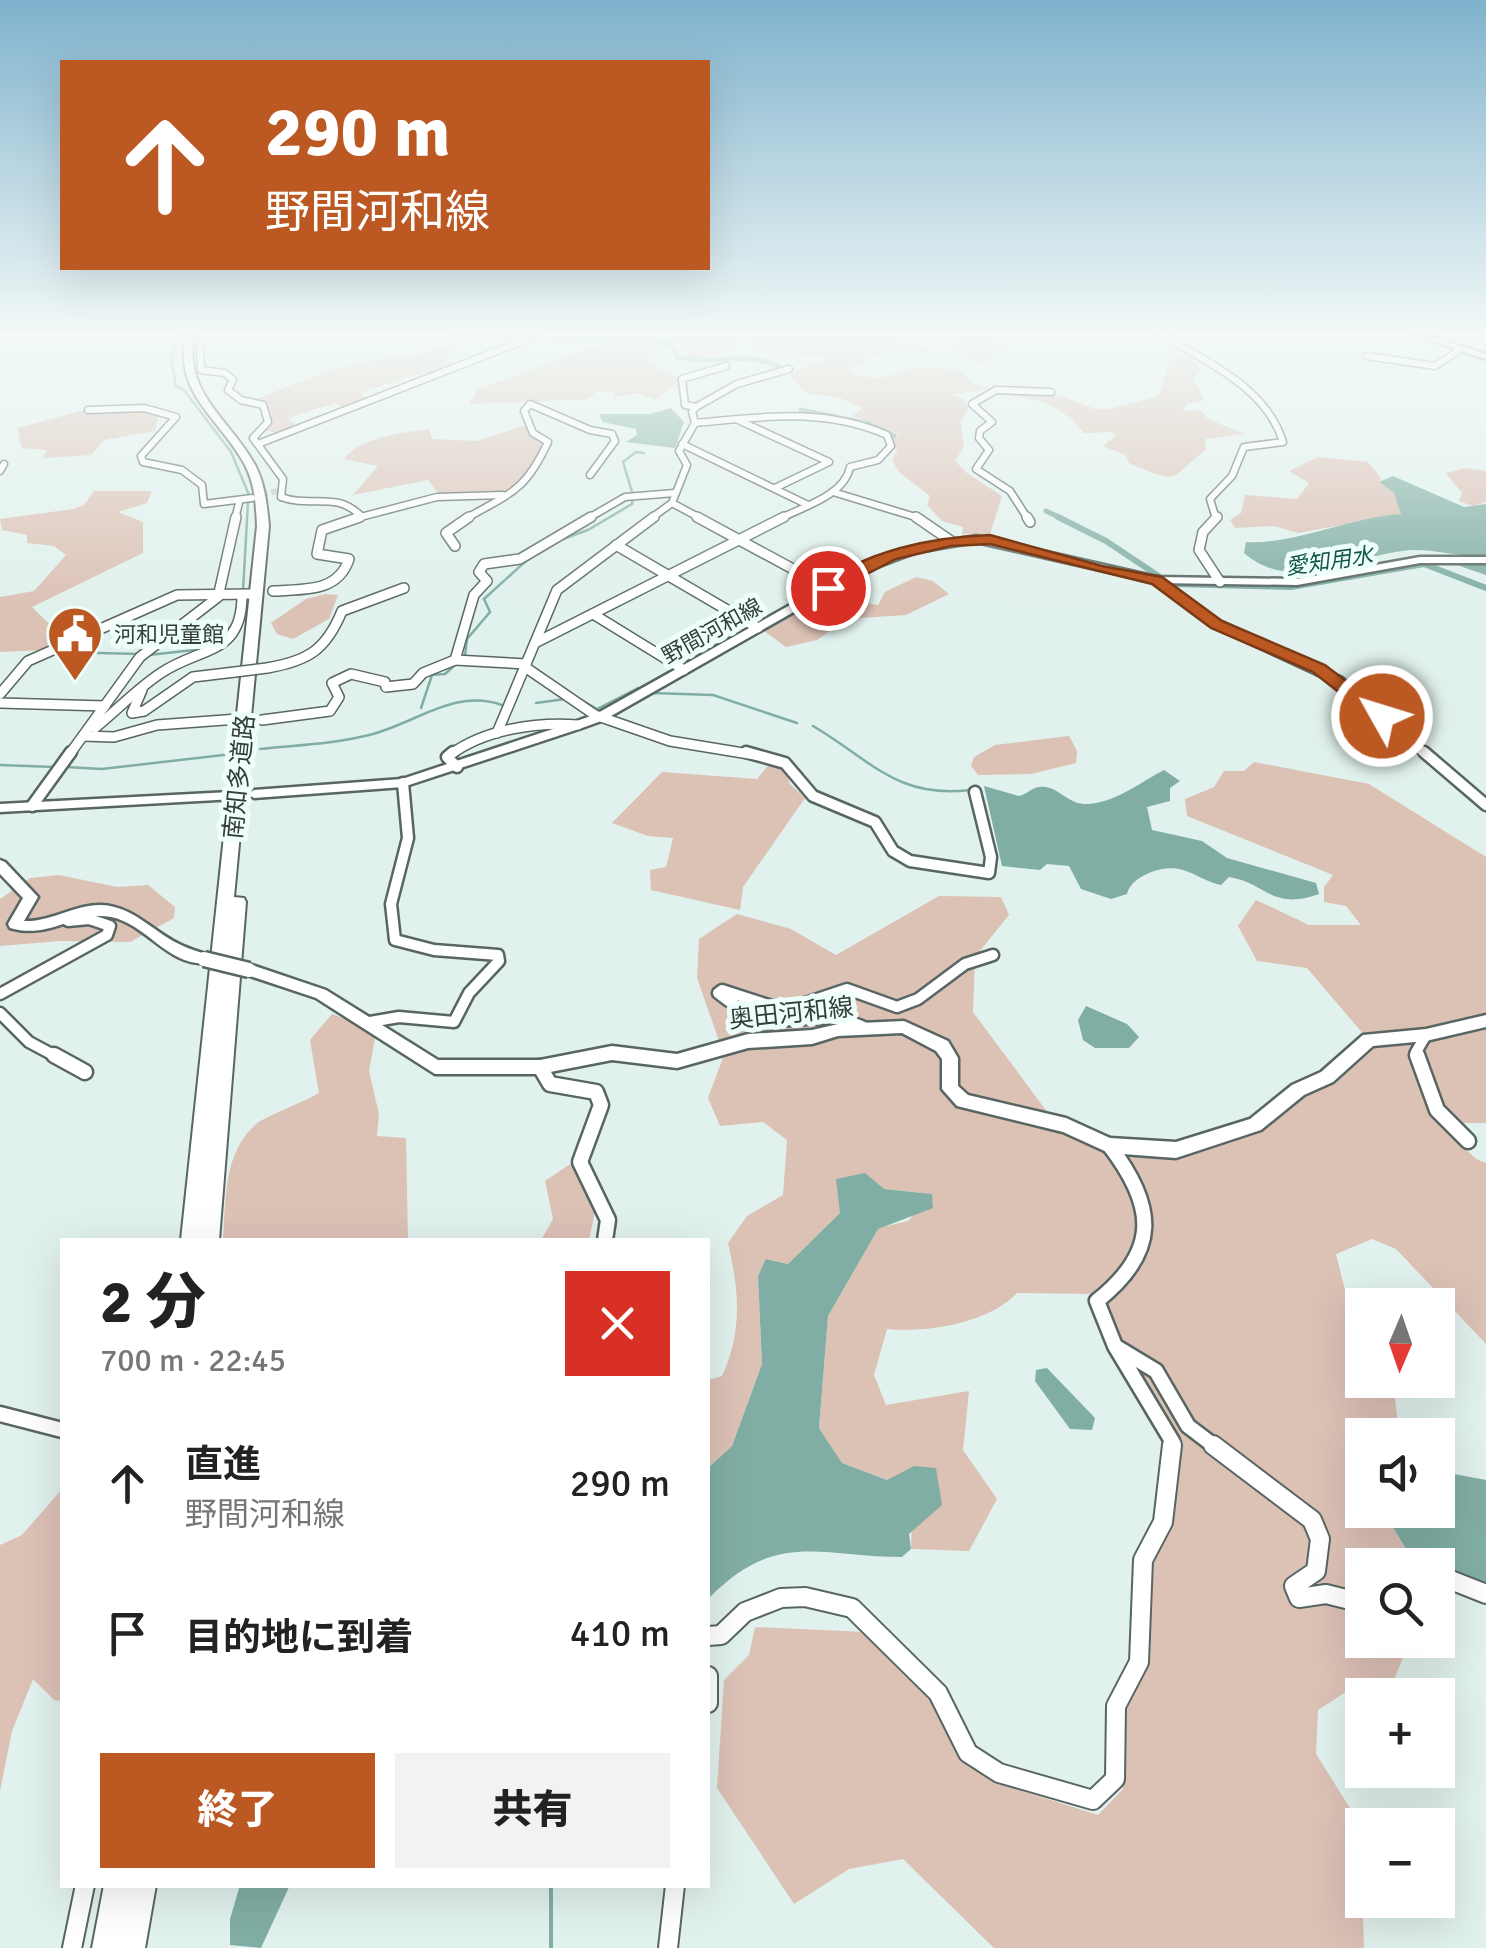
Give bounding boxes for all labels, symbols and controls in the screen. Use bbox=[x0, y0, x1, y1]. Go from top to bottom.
text: 290 m bbox=[265, 89, 450, 175]
icon: ahead bbox=[100, 100, 230, 230]
text: 野間河和線 bbox=[265, 185, 490, 240]
water label: 愛知用水 bbox=[1284, 541, 1376, 580]
pin bbox=[786, 546, 871, 631]
icon: arrive bbox=[801, 561, 856, 616]
street label: 野間河和線 bbox=[657, 593, 767, 669]
public building icon: 河和児童館 bbox=[45, 604, 105, 683]
place label: 河和児童館 bbox=[114, 621, 224, 648]
position arrow bbox=[1330, 664, 1434, 768]
street label: 南知多道路 bbox=[217, 713, 261, 841]
street label: 奥田河和線 bbox=[727, 991, 855, 1035]
text: 2 分 bbox=[100, 1266, 206, 1340]
button: close bbox=[565, 1271, 670, 1376]
north arrow bbox=[1345, 1288, 1455, 1398]
map controls bbox=[1345, 1288, 1455, 1918]
text: 700 m · 22:45 bbox=[100, 1341, 286, 1380]
button: sound bbox=[1345, 1418, 1455, 1528]
text: 直進 bbox=[185, 1441, 261, 1488]
icon: ahead bbox=[100, 1456, 155, 1511]
text: 290 m bbox=[570, 1460, 670, 1507]
text: 野間河和線 bbox=[185, 1495, 345, 1534]
button: search bbox=[1345, 1548, 1455, 1658]
icon: arrive bbox=[100, 1606, 155, 1661]
text: 410 m bbox=[570, 1610, 670, 1657]
text: 目的地に到着 bbox=[185, 1614, 413, 1661]
button: + bbox=[1345, 1678, 1455, 1788]
button: 終了 bbox=[100, 1753, 375, 1868]
button: 共有 bbox=[395, 1753, 670, 1868]
button: − bbox=[1345, 1808, 1455, 1918]

